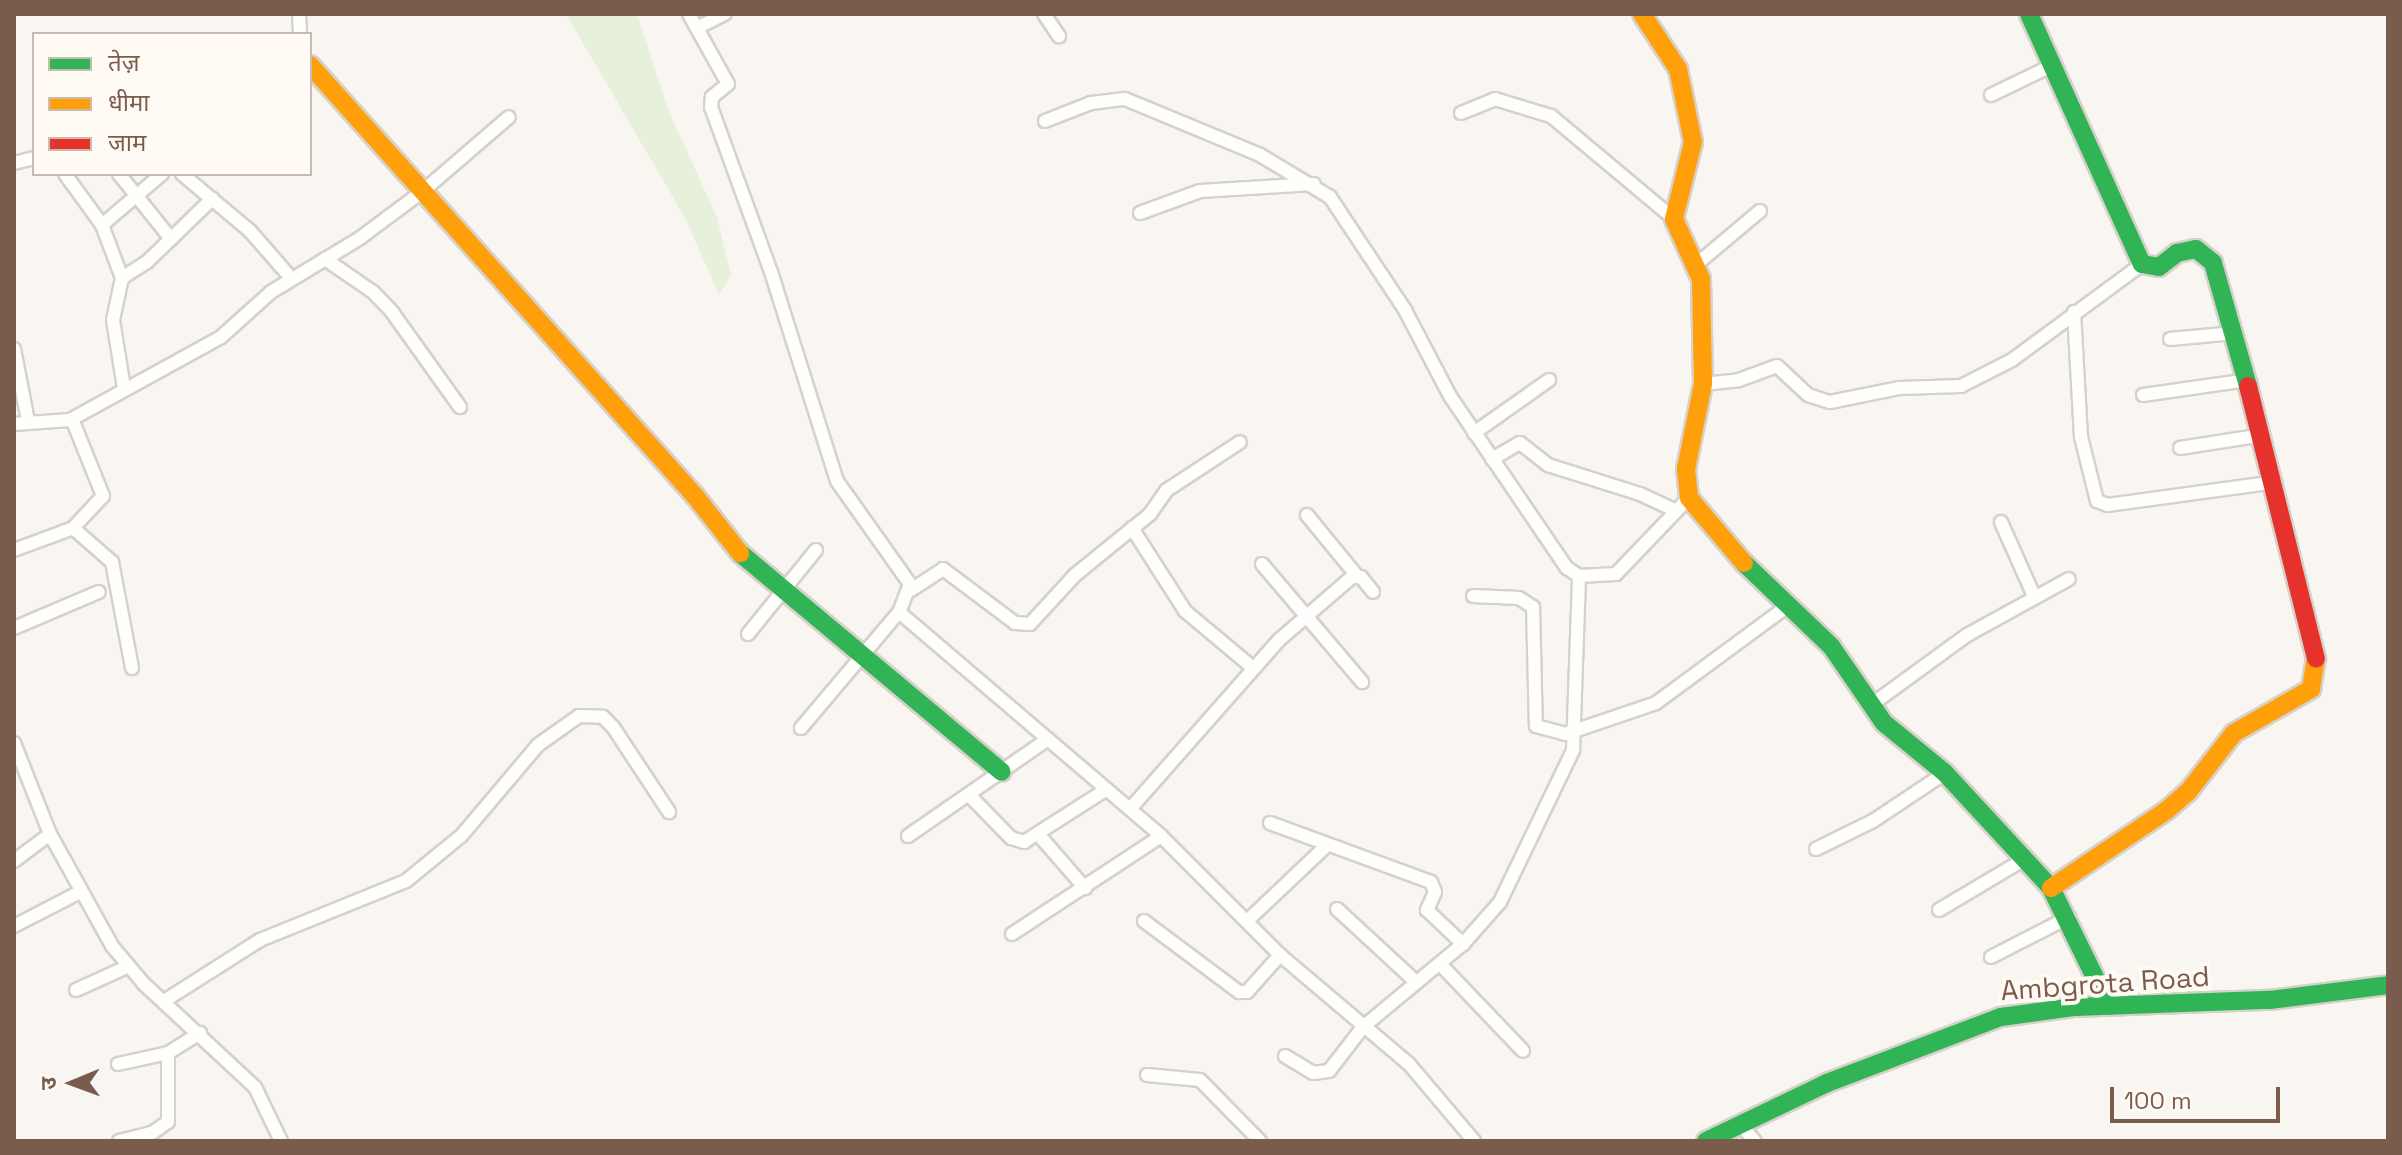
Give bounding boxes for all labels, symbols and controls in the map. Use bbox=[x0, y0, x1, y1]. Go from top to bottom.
legend bbox=[32, 32, 312, 176]
text: तेज़ bbox=[108, 47, 140, 78]
text: धीमा bbox=[108, 87, 150, 118]
text: जाम bbox=[108, 127, 146, 158]
street label: Ambgrota Road bbox=[1999, 959, 2211, 1007]
north arrow bbox=[32, 1043, 112, 1123]
scale bar bbox=[2114, 1071, 2284, 1121]
text: उ bbox=[34, 1077, 62, 1090]
text: 100 m bbox=[2124, 1085, 2192, 1116]

